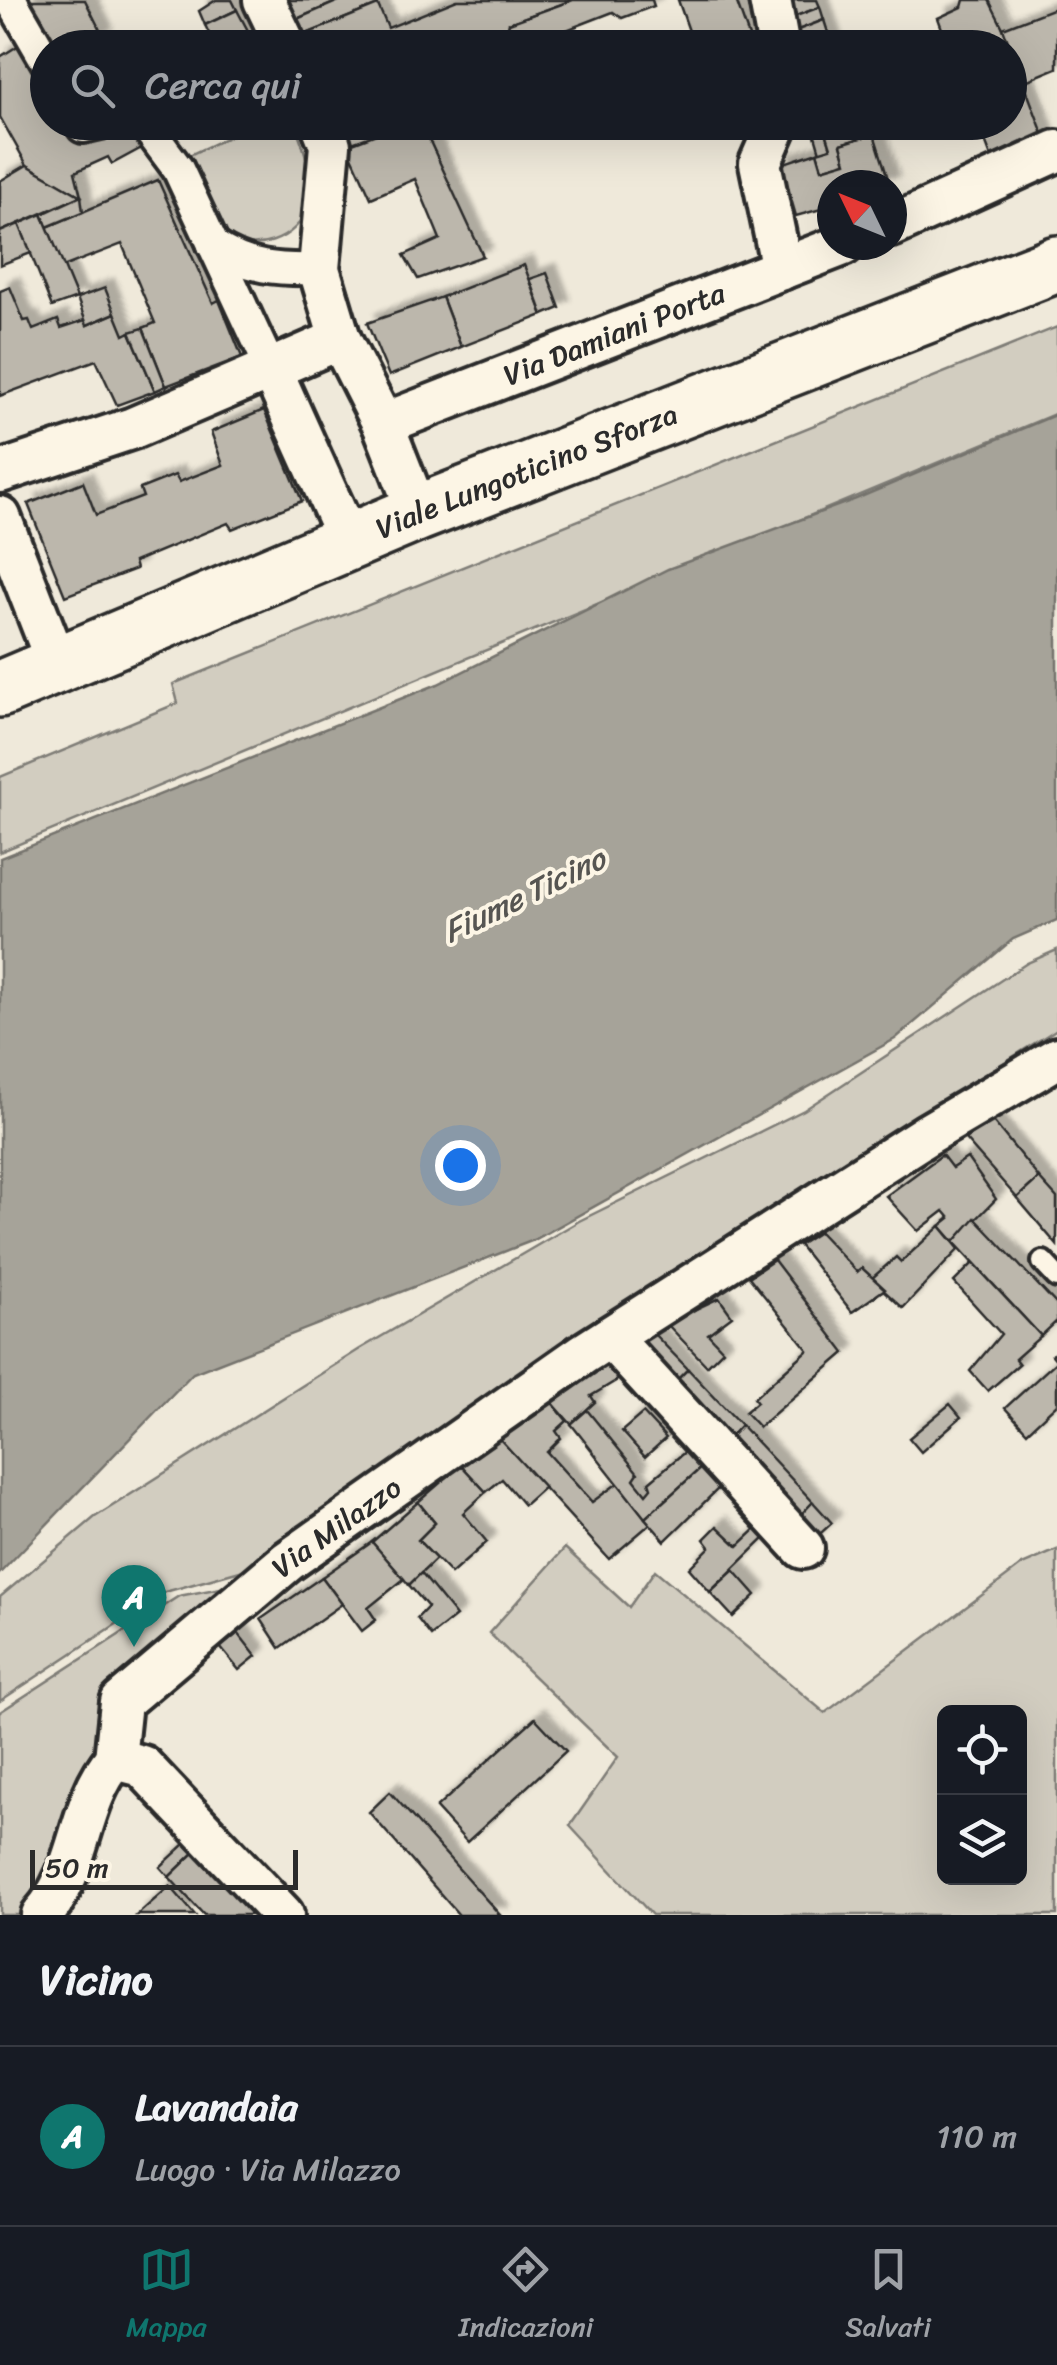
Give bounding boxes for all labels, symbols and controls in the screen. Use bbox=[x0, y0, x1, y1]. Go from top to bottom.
search box bbox=[30, 30, 1027, 140]
text: Cerca qui bbox=[145, 52, 301, 119]
icon: search bbox=[65, 58, 120, 113]
north arrow bbox=[817, 170, 907, 260]
street label: Via Damiani Porta bbox=[495, 266, 734, 402]
street label: Viale Lungoticino Sforza bbox=[367, 387, 686, 555]
water label: Fiume Ticino bbox=[433, 830, 618, 960]
your location bbox=[435, 1140, 486, 1191]
street label: Via Milazzo bbox=[258, 1462, 413, 1592]
pin: A bbox=[102, 1564, 166, 1647]
map controls bbox=[937, 1705, 1027, 1885]
button: locate bbox=[937, 1705, 1027, 1795]
button: layers bbox=[937, 1795, 1027, 1885]
text: 50 m bbox=[45, 1843, 109, 1892]
scale bar bbox=[30, 1845, 298, 1890]
text: Vicino bbox=[40, 1943, 153, 2017]
text: Lavandaia bbox=[135, 2074, 298, 2141]
text: A bbox=[62, 2108, 83, 2165]
text: 110 m bbox=[936, 2108, 1017, 2165]
text: Luogo · Via Milazzo bbox=[135, 2141, 401, 2198]
tab: Mappa bbox=[126, 2242, 207, 2351]
tab: Indicazioni bbox=[459, 2242, 593, 2351]
tab: Salvati bbox=[845, 2242, 931, 2351]

